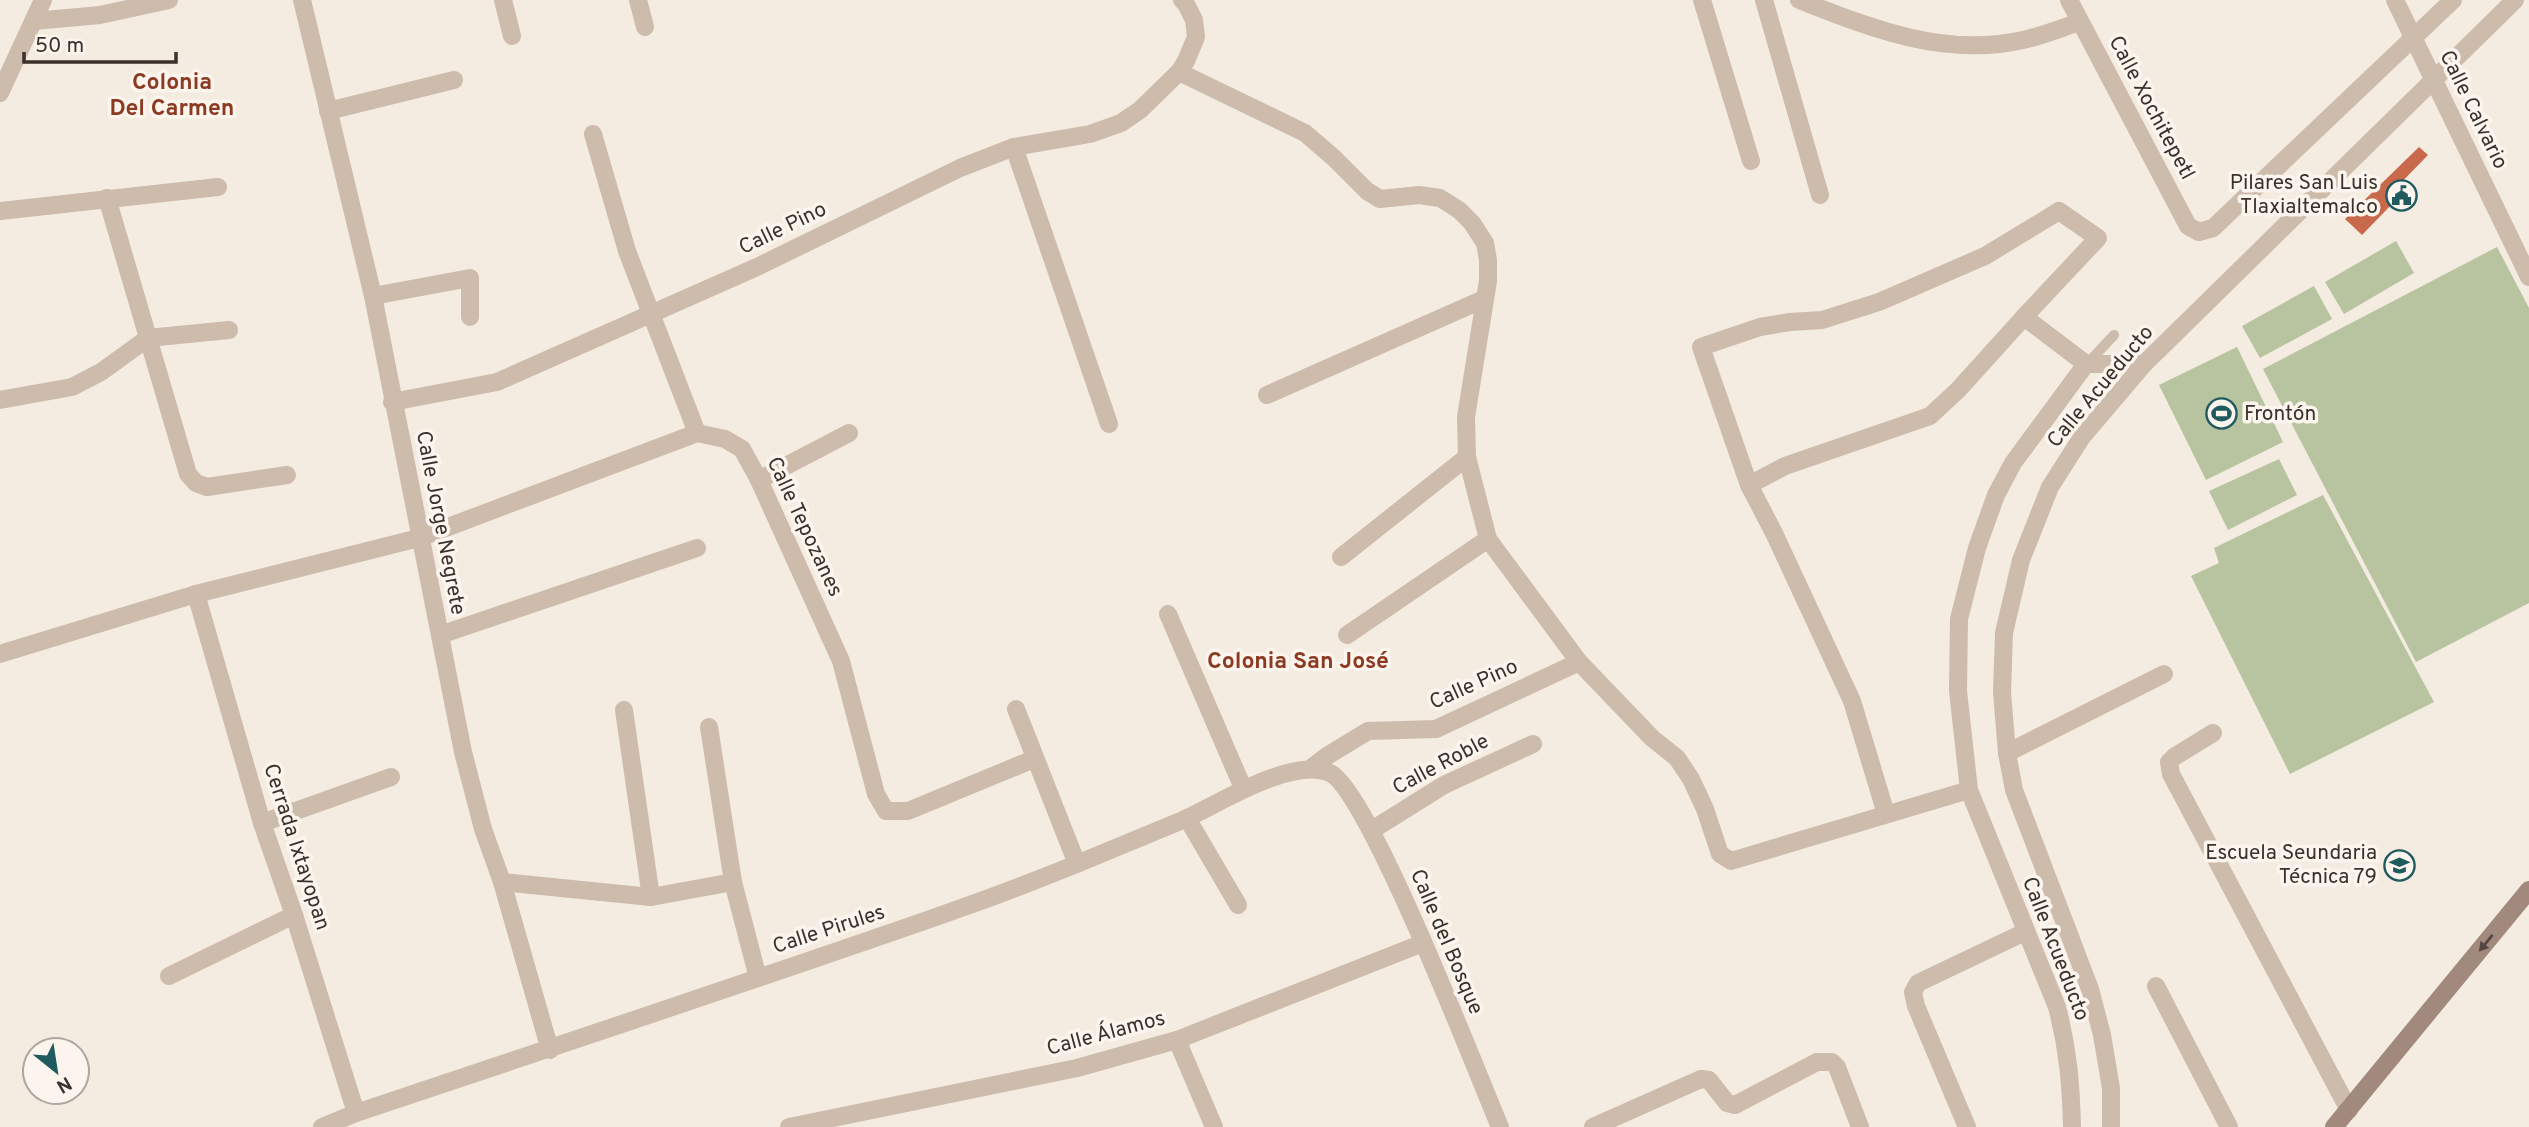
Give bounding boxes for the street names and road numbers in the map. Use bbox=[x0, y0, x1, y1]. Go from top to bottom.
street label: Calle Xochitepetl bbox=[2102, 31, 2200, 185]
street label: Calle Calvario bbox=[2433, 46, 2513, 174]
street label: Calle Pino bbox=[735, 196, 831, 262]
street label: Calle Acueducto bbox=[2042, 320, 2160, 454]
street label: Calle Jorge Negrete bbox=[409, 429, 471, 617]
street label: Calle Tepozanes bbox=[760, 453, 848, 601]
street label: Calle Pino bbox=[1425, 653, 1523, 717]
street label: Calle Roble bbox=[1388, 728, 1494, 802]
street label: Cerrada Ixtayopan bbox=[256, 760, 336, 934]
street label: Calle del Bosque bbox=[1403, 865, 1489, 1019]
street label: Calle Acueducto bbox=[2015, 873, 2095, 1025]
street label: Calle Pirules bbox=[769, 899, 889, 961]
street label: Calle Álamos bbox=[1044, 1004, 1168, 1063]

